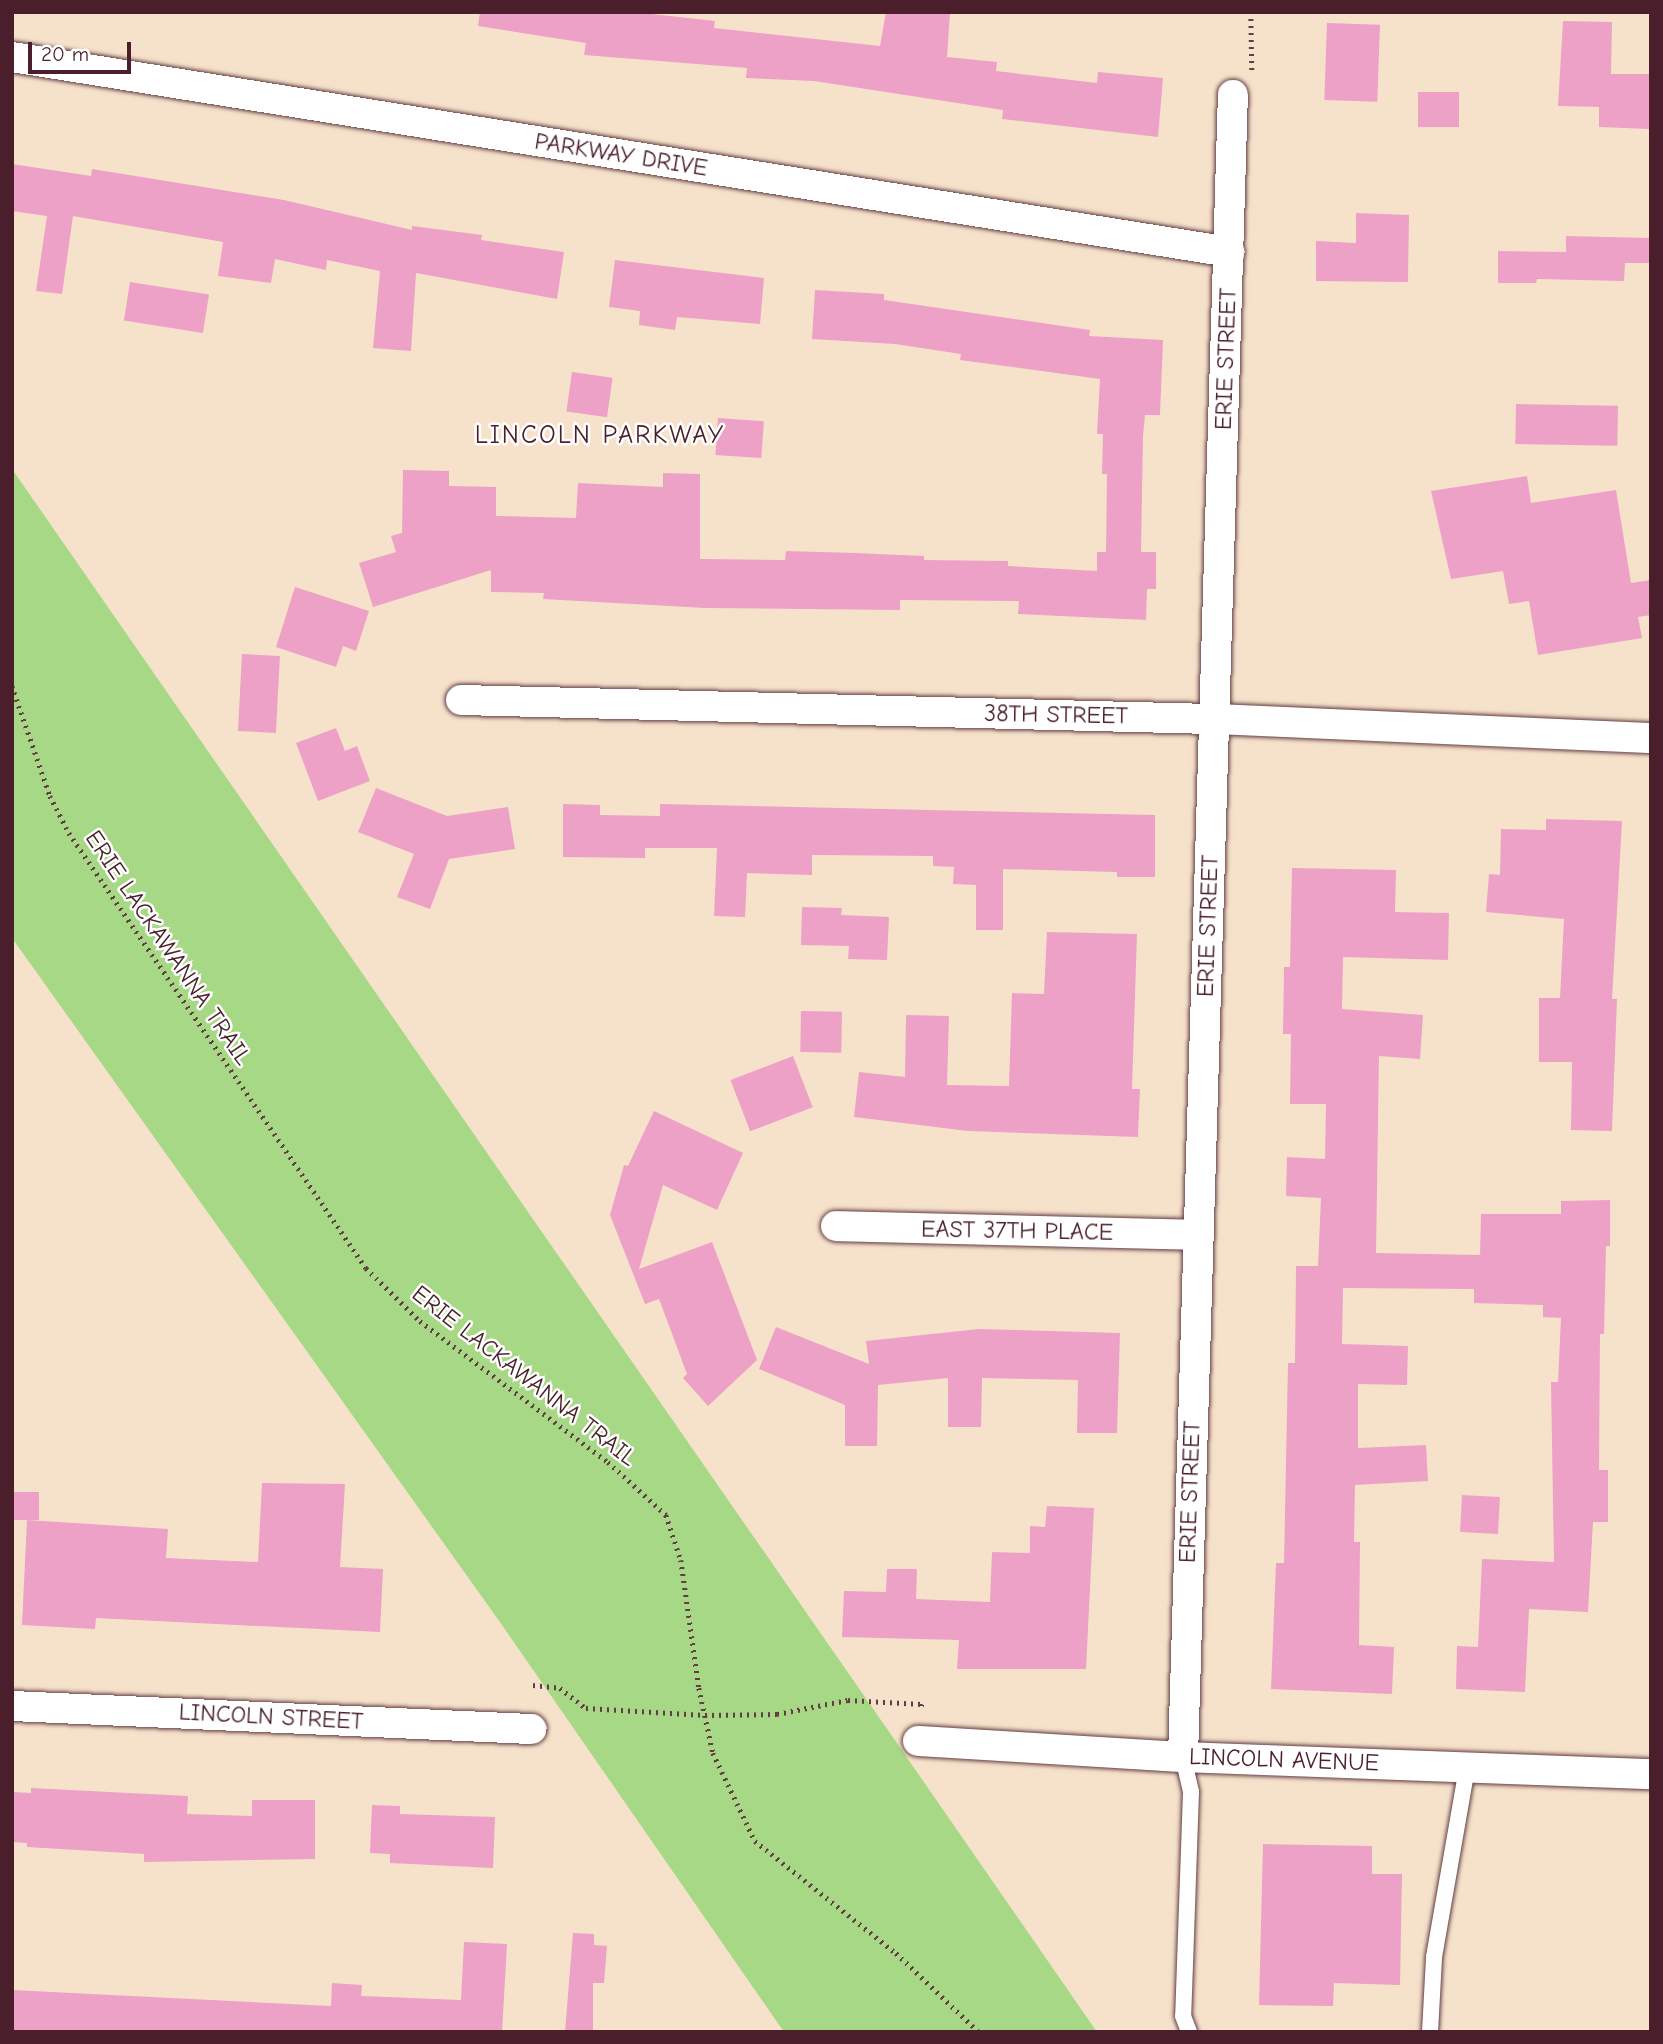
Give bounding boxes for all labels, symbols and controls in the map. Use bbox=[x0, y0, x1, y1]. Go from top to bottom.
scale bar bbox=[32, 28, 135, 72]
text: 20 m bbox=[41, 42, 89, 66]
street label: PARKWAY DRIVE bbox=[532, 127, 710, 183]
street label: ERIE STREET bbox=[1209, 287, 1243, 431]
district label: LINCOLN PARKWAY bbox=[477, 420, 723, 452]
street label: 38TH STREET bbox=[984, 699, 1128, 731]
street label: ERIE LACKAWANNA TRAIL bbox=[79, 825, 257, 1071]
street label: ERIE STREET bbox=[1191, 854, 1225, 998]
street label: EAST 37TH PLACE bbox=[921, 1215, 1113, 1247]
street label: ERIE LACKAWANNA TRAIL bbox=[406, 1279, 642, 1473]
street label: ERIE STREET bbox=[1173, 1420, 1207, 1564]
street label: LINCOLN STREET bbox=[178, 1698, 364, 1736]
street label: LINCOLN AVENUE bbox=[1188, 1742, 1380, 1778]

